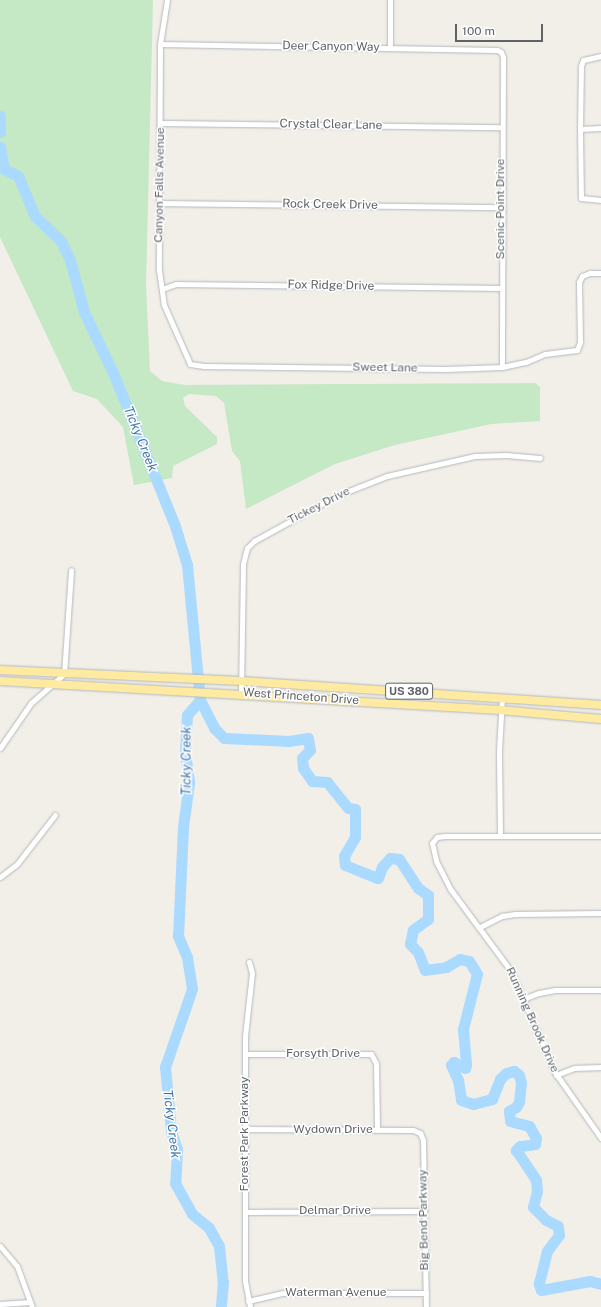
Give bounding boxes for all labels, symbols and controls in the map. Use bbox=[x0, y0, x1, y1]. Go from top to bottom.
scale bar bbox=[457, 16, 545, 42]
text: 100 m bbox=[462, 24, 495, 38]
street label: Deer Canyon Way bbox=[282, 39, 380, 55]
street label: Crystal Clear Lane bbox=[279, 117, 383, 133]
street label: Canyon Falls Avenue bbox=[152, 127, 168, 243]
street label: Scenic Point Drive bbox=[494, 159, 508, 259]
street label: Rock Creek Drive bbox=[282, 197, 378, 213]
street label: Fox Ridge Drive bbox=[287, 278, 375, 294]
street label: Sweet Lane bbox=[352, 360, 418, 376]
water label: Ticky Creek bbox=[120, 404, 160, 474]
street label: Tickey Drive bbox=[286, 484, 352, 528]
road number: US 380 bbox=[385, 682, 433, 700]
street label: West Princeton Drive bbox=[242, 686, 360, 708]
water label: Ticky Creek bbox=[179, 727, 195, 795]
street label: Running Brook Drive bbox=[502, 965, 562, 1075]
street label: Forsyth Drive bbox=[286, 1047, 360, 1061]
street label: Forest Park Parkway bbox=[238, 1077, 252, 1191]
water label: Ticky Creek bbox=[159, 1089, 183, 1159]
street label: Wydown Drive bbox=[293, 1123, 373, 1137]
street label: Big Bend Parkway bbox=[416, 1169, 432, 1271]
street label: Delmar Drive bbox=[299, 1204, 371, 1218]
street label: Waterman Avenue bbox=[285, 1286, 387, 1300]

